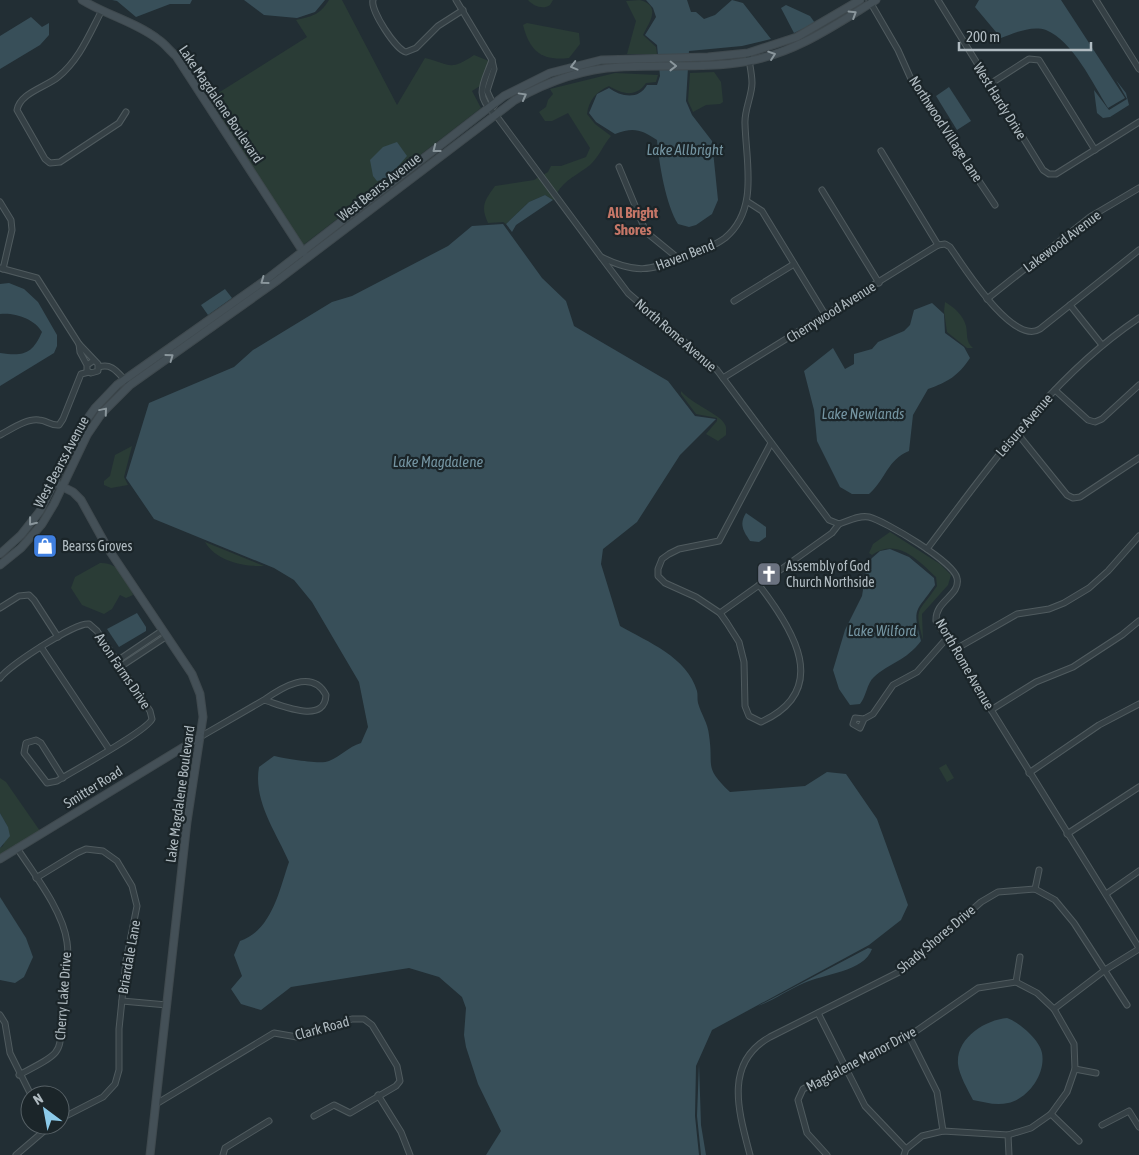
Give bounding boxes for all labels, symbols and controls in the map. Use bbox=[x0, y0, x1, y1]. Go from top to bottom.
one-way arrow bbox=[848, 10, 857, 20]
scale bar bbox=[959, 20, 1092, 52]
text: 200 m bbox=[966, 28, 1000, 45]
street label: Lake Magdalene Boulevard bbox=[176, 42, 266, 166]
one-way arrow bbox=[767, 51, 776, 61]
one-way arrow bbox=[569, 60, 578, 71]
street label: West Hardy Drive bbox=[970, 60, 1030, 142]
one-way arrow bbox=[669, 61, 677, 71]
street label: Northwood Village Lane bbox=[906, 73, 986, 185]
one-way arrow bbox=[518, 92, 527, 102]
water label: Lake Allbright bbox=[647, 141, 724, 158]
one-way arrow bbox=[433, 143, 442, 151]
street label: West Bearss Avenue bbox=[334, 150, 424, 224]
district label: All Bright Shores bbox=[607, 204, 659, 238]
street label: Lakewood Avenue bbox=[1020, 207, 1104, 275]
street label: Haven Bend bbox=[653, 236, 717, 274]
one-way arrow bbox=[260, 275, 270, 284]
street label: Cherrywood Avenue bbox=[783, 278, 879, 346]
street label: North Rome Avenue bbox=[632, 295, 720, 375]
one-way arrow bbox=[164, 354, 173, 363]
street label: Leisure Avenue bbox=[992, 390, 1056, 460]
water label: Lake Newlands bbox=[822, 405, 904, 422]
one-way arrow bbox=[99, 407, 108, 416]
street label: West Bearss Avenue bbox=[30, 414, 92, 510]
water label: Lake Magdalene bbox=[393, 453, 483, 470]
one-way arrow bbox=[29, 516, 37, 525]
shop icon: Bearss Groves bbox=[32, 533, 58, 559]
place label: Bearss Groves bbox=[62, 538, 132, 554]
place label: Assembly of God Church Northside bbox=[786, 558, 875, 590]
church icon: Assembly of God Church Northside bbox=[756, 561, 782, 587]
street label: North Rome Avenue bbox=[933, 616, 997, 712]
water label: Lake Wilford bbox=[848, 622, 916, 639]
street label: Avon Farms Drive bbox=[92, 630, 154, 712]
street label: Lake Magdalene Boulevard bbox=[162, 724, 198, 864]
street label: Smitter Road bbox=[61, 763, 125, 811]
street label: Shady Shores Drive bbox=[894, 902, 978, 976]
street label: Briardale Lane bbox=[115, 919, 143, 995]
street label: Cherry Lake Drive bbox=[52, 951, 74, 1041]
street label: Clark Road bbox=[293, 1013, 351, 1043]
street label: Magdalene Manor Drive bbox=[803, 1023, 919, 1095]
north arrow bbox=[20, 1085, 70, 1135]
text: N bbox=[30, 1090, 46, 1108]

